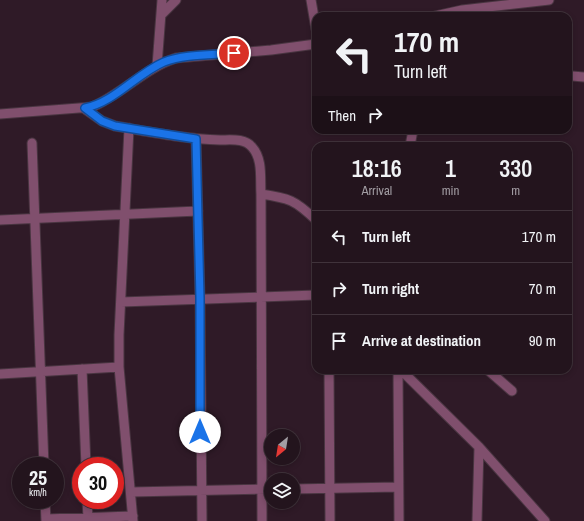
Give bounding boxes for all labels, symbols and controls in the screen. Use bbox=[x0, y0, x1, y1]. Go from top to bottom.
text: 170 m bbox=[394, 23, 459, 61]
icon: left bbox=[328, 28, 380, 80]
pin bbox=[217, 36, 251, 70]
icon: arrive bbox=[223, 42, 245, 64]
text: Turn left bbox=[394, 59, 447, 84]
icon: right bbox=[364, 104, 386, 126]
text: Then bbox=[328, 105, 356, 126]
text: 18:16 bbox=[352, 152, 402, 184]
text: 1 bbox=[445, 152, 456, 184]
text: 330 bbox=[499, 152, 532, 184]
text: Arrival bbox=[361, 182, 392, 199]
text: min bbox=[442, 182, 459, 199]
text: m bbox=[511, 182, 520, 199]
icon: left bbox=[328, 226, 350, 248]
text: Turn left bbox=[362, 226, 410, 247]
text: 170 m bbox=[522, 226, 556, 247]
icon: right bbox=[328, 278, 350, 300]
text: Turn right bbox=[362, 278, 419, 299]
text: 70 m bbox=[529, 278, 556, 299]
icon: arrive bbox=[328, 330, 350, 352]
text: Arrive at destination bbox=[362, 330, 481, 351]
text: 90 m bbox=[529, 330, 556, 351]
position arrow bbox=[179, 411, 221, 453]
north arrow bbox=[264, 429, 300, 465]
map controls bbox=[264, 429, 300, 509]
speed limit sign: 30 bbox=[72, 457, 124, 509]
text: 25 bbox=[29, 464, 47, 491]
button: layers bbox=[264, 473, 300, 509]
text: km/h bbox=[29, 486, 47, 499]

